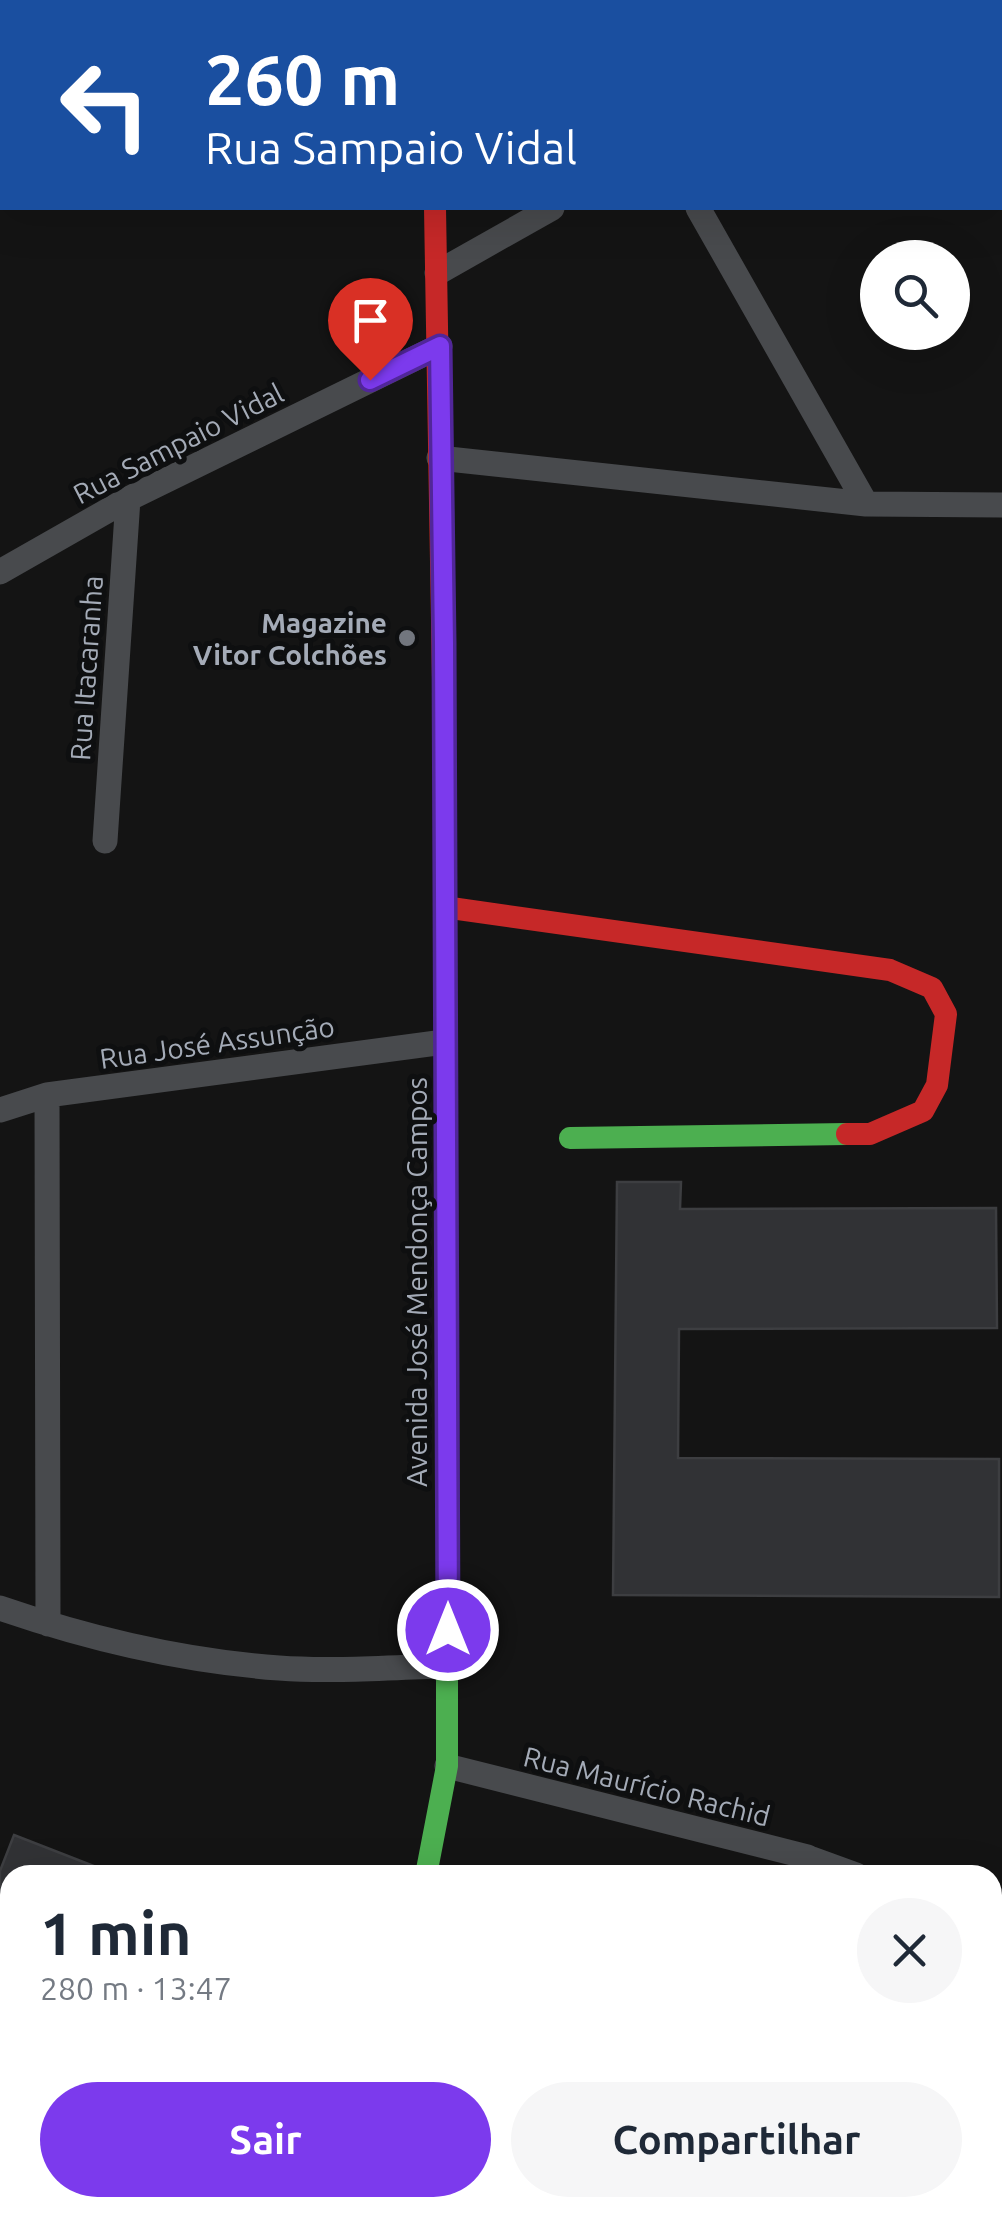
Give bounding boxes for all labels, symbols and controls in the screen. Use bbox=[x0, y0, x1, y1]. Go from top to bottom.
icon: left bbox=[40, 40, 170, 170]
text: 260 m bbox=[205, 40, 400, 118]
text: Rua Sampaio Vidal bbox=[205, 122, 577, 173]
map controls bbox=[860, 240, 970, 350]
button: search bbox=[860, 240, 970, 350]
pin bbox=[328, 278, 413, 381]
icon: arrive bbox=[343, 293, 398, 348]
street label: Rua Sampaio Vidal bbox=[68, 377, 288, 509]
street label: Rua Itacaranha bbox=[64, 574, 108, 762]
place label: Magazine Vitor Colchões bbox=[193, 607, 387, 670]
marker: Magazine Vitor Colchões bbox=[396, 627, 418, 649]
street label: Rua José Assunção bbox=[98, 1010, 336, 1074]
street label: Avenida José Mendonça Campos bbox=[401, 1077, 432, 1487]
position arrow bbox=[396, 1578, 500, 1682]
street label: Rua Maurício Rachid bbox=[521, 1740, 773, 1832]
button: close bbox=[857, 1898, 962, 2003]
text: 1 min bbox=[40, 1899, 192, 1966]
text: 280 m · 13:47 bbox=[40, 1970, 232, 2006]
button: Sair bbox=[40, 2082, 491, 2197]
button: Compartilhar bbox=[511, 2082, 962, 2197]

